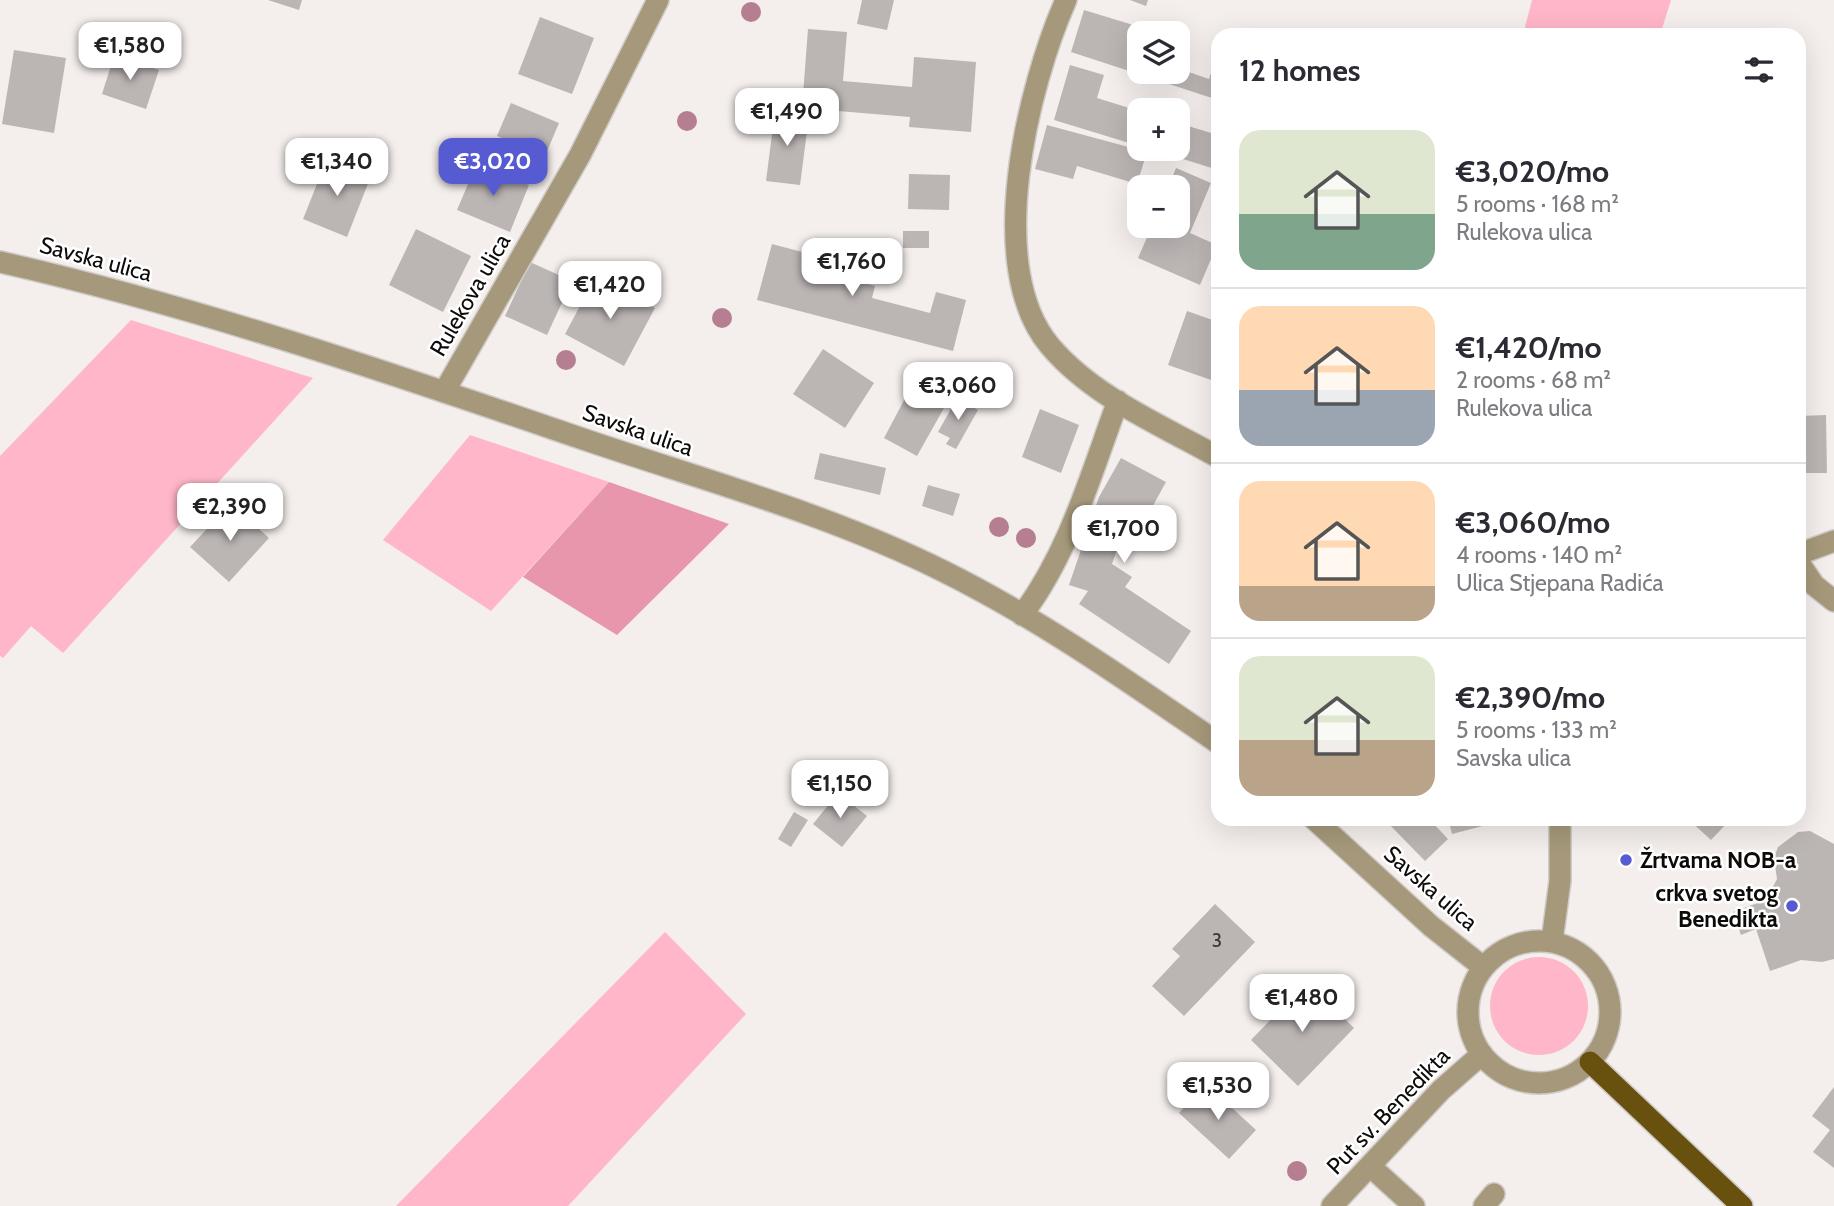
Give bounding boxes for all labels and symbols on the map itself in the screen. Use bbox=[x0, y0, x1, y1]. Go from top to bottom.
pin: €1,580 bbox=[73, 22, 187, 82]
pin: €1,490 bbox=[730, 88, 844, 148]
pin: €1,340 bbox=[280, 138, 394, 198]
pin: €3,020 bbox=[436, 138, 550, 198]
street label: Rulekova ulica bbox=[424, 229, 516, 361]
street label: Savska ulica bbox=[37, 231, 155, 287]
pin: €1,760 bbox=[795, 238, 909, 298]
pin: €1,420 bbox=[553, 262, 667, 321]
pin: €3,060 bbox=[901, 362, 1015, 422]
street label: Savska ulica bbox=[579, 398, 697, 462]
pin: €2,390 bbox=[173, 484, 287, 543]
pin: €1,700 bbox=[1067, 505, 1181, 565]
pin: €1,150 bbox=[783, 760, 897, 820]
street label: Savska ulica bbox=[1378, 840, 1484, 936]
place label: Žrtvama NOB-a bbox=[1640, 846, 1797, 874]
marker: Žrtvama NOB-a bbox=[1618, 852, 1634, 868]
place label: crkva svetog Benedikta bbox=[1656, 879, 1779, 933]
marker: crkva svetog Benedikta bbox=[1784, 898, 1800, 914]
house number: 3 bbox=[1212, 929, 1222, 952]
pin: €1,480 bbox=[1245, 974, 1359, 1034]
street label: Put sv. Benedikta bbox=[1321, 1042, 1455, 1180]
pin: €1,530 bbox=[1161, 1062, 1275, 1122]

